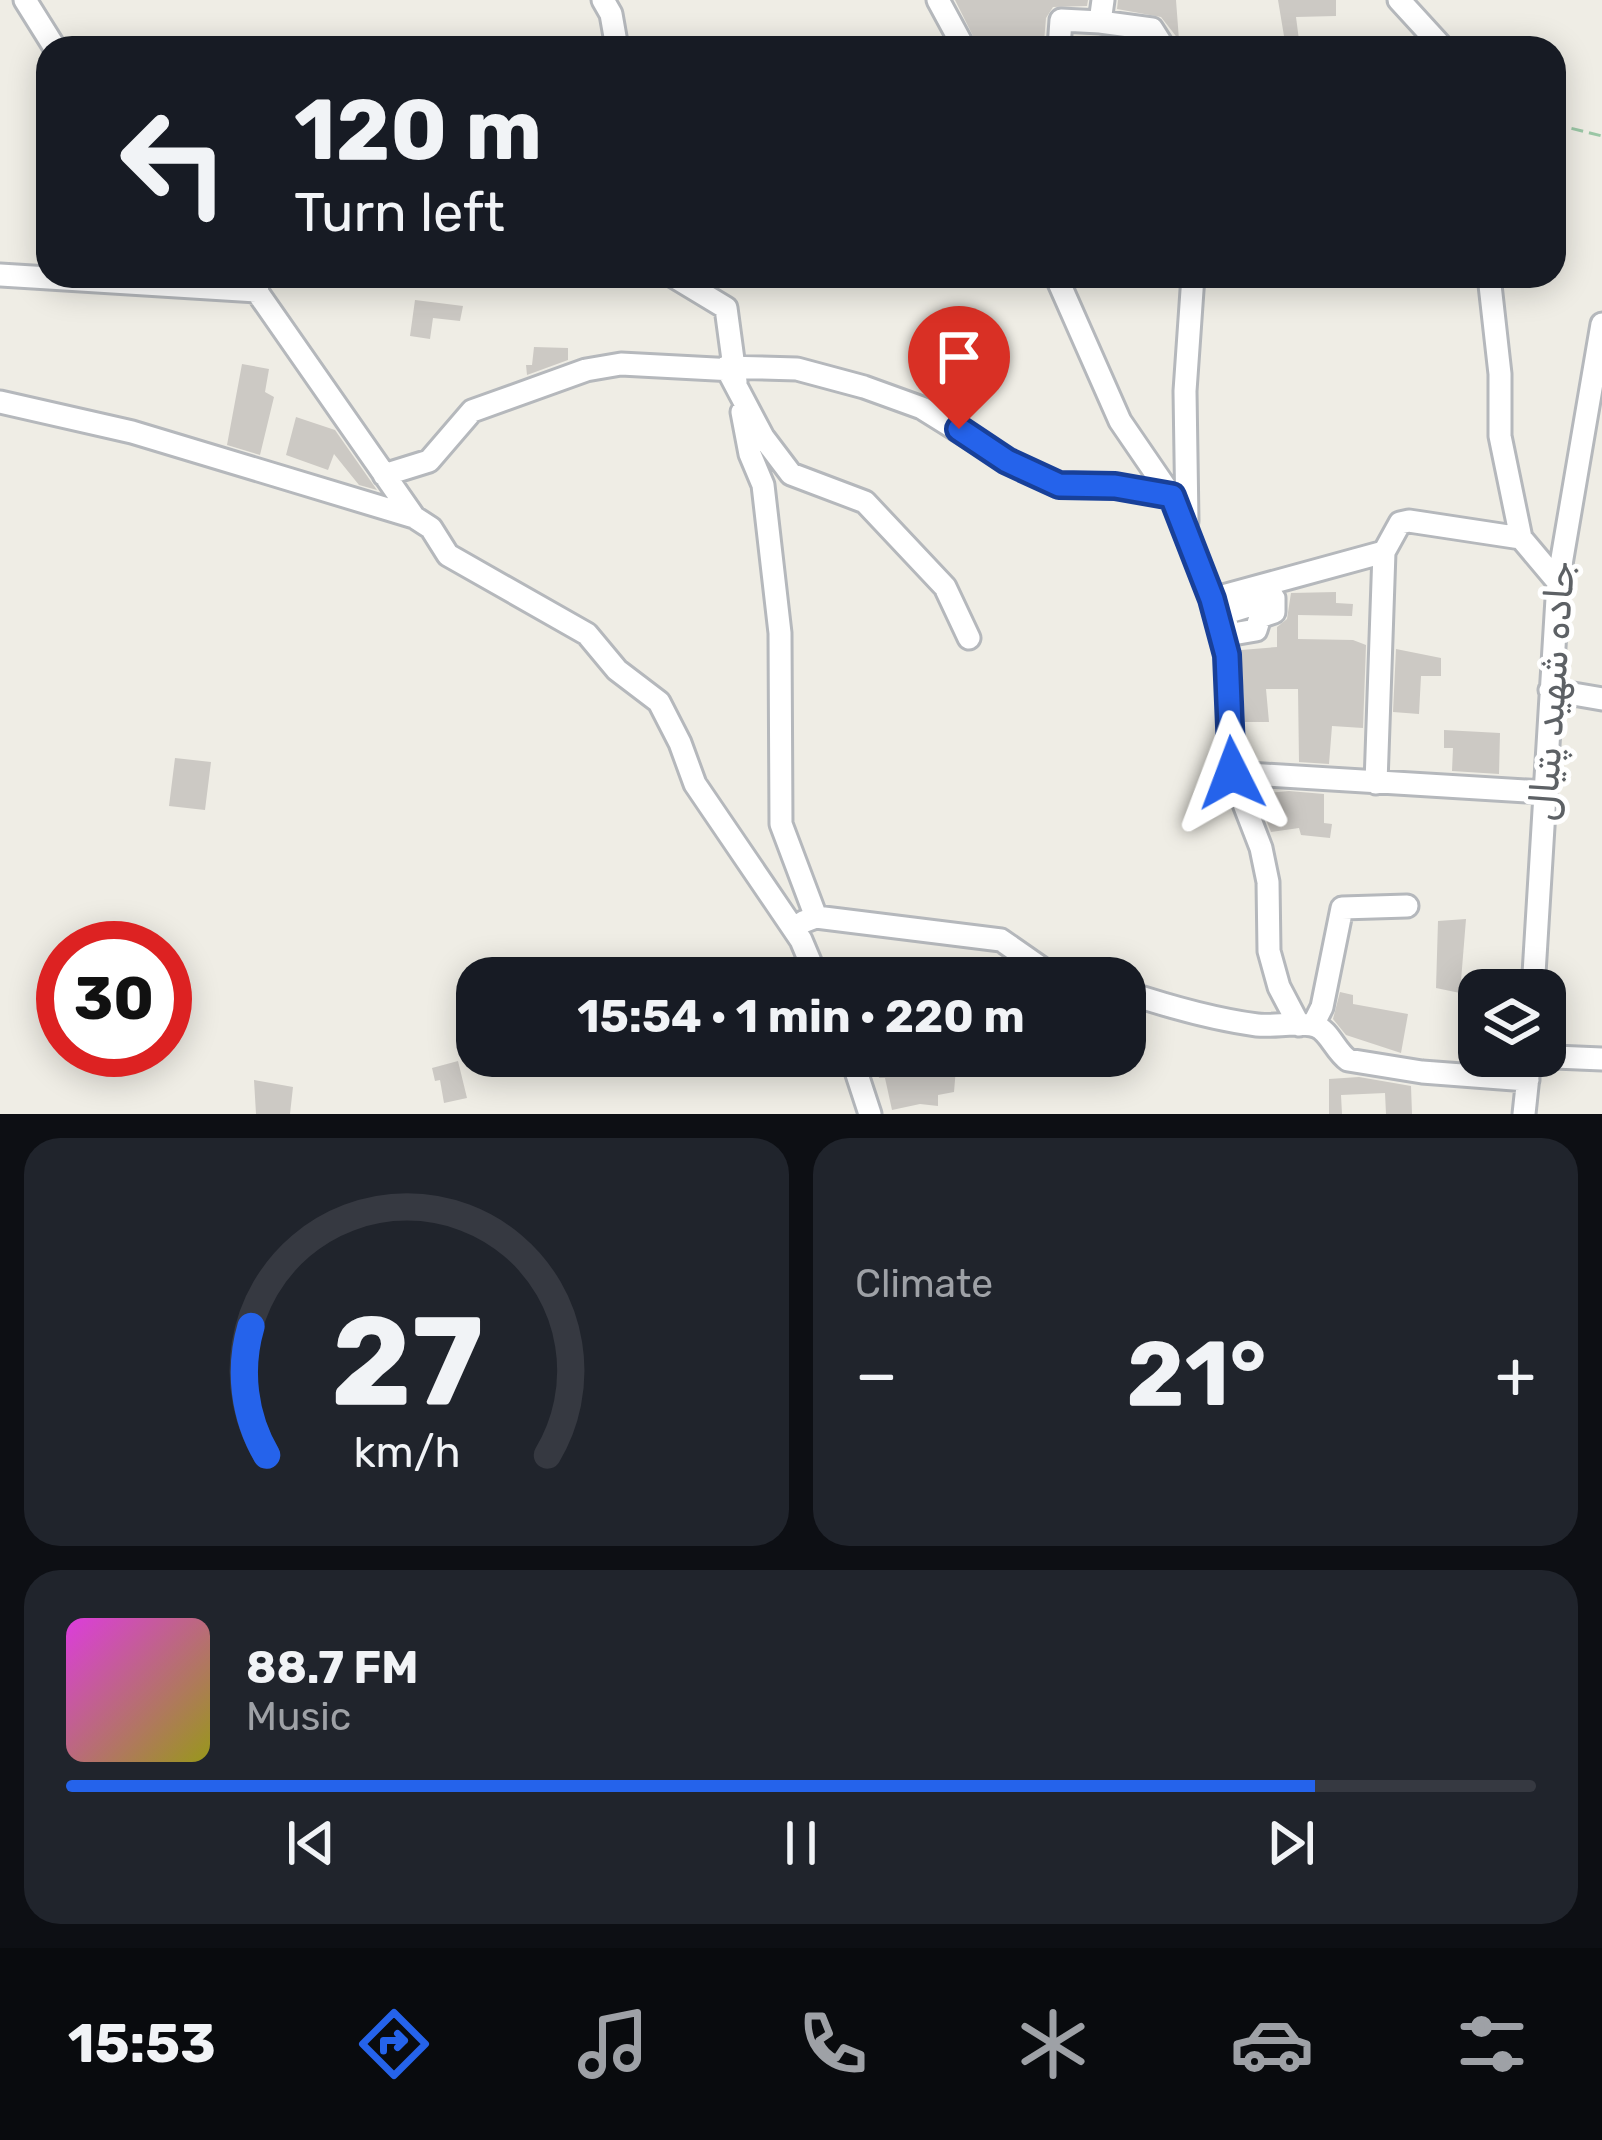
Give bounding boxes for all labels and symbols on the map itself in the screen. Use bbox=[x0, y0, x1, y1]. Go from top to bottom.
pin bbox=[908, 306, 1010, 429]
street label: جاده شهید پتیال bbox=[1520, 559, 1587, 823]
position arrow bbox=[1169, 710, 1295, 836]
speed limit sign: 30 bbox=[36, 921, 192, 1077]

